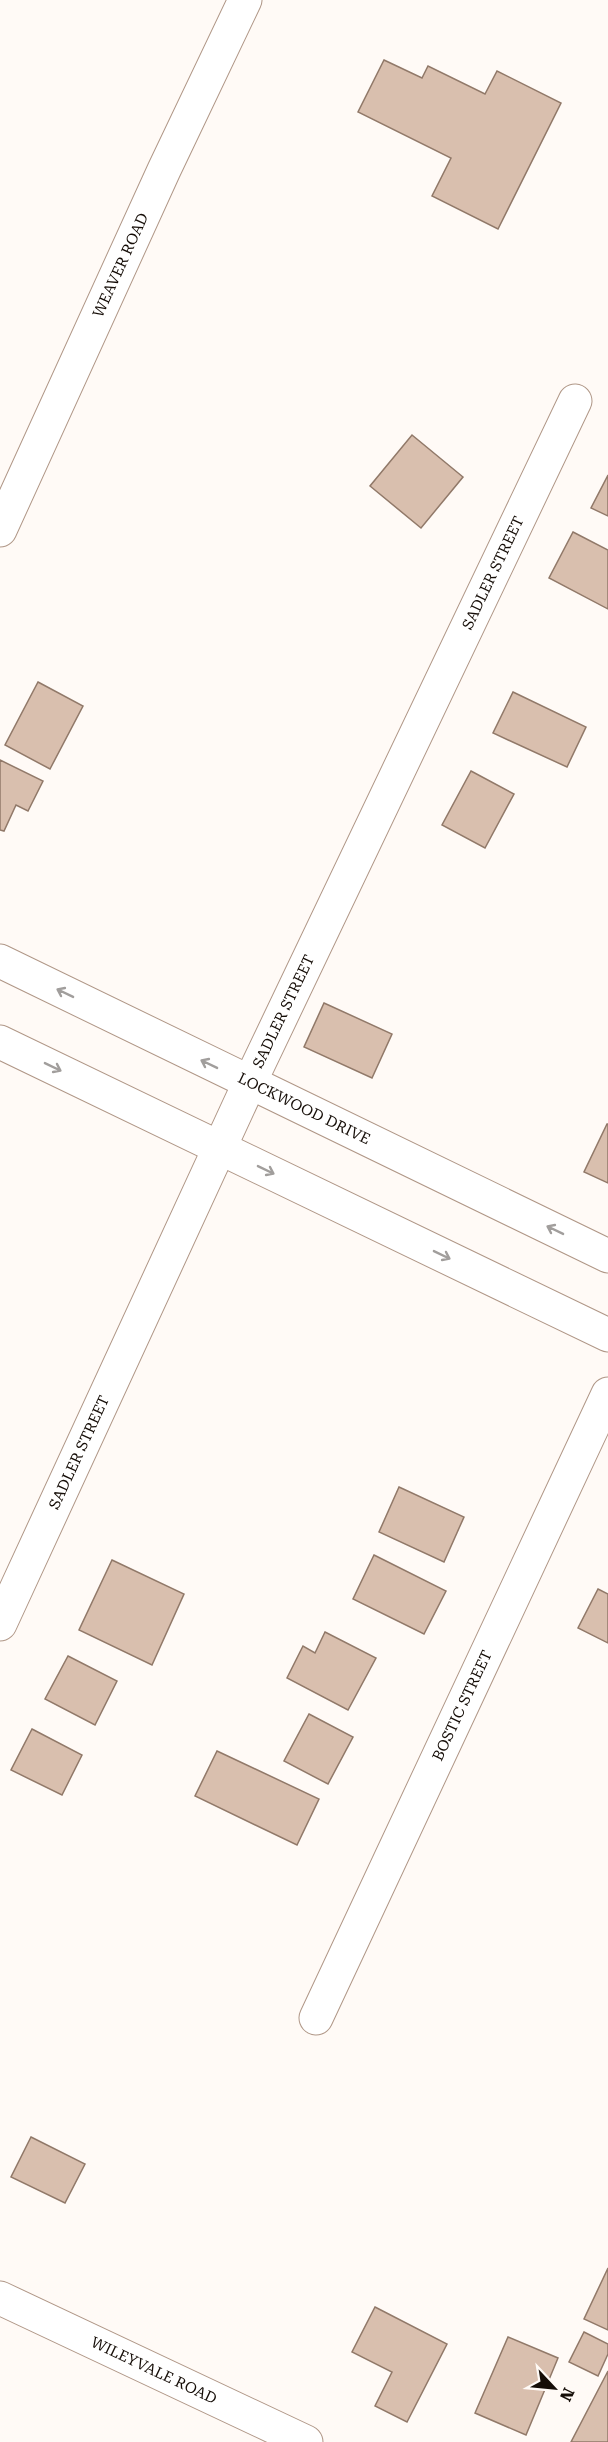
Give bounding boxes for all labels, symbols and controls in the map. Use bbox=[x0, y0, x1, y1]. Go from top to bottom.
street label: WEAVER ROAD bbox=[89, 210, 152, 320]
street label: SADLER STREET bbox=[458, 513, 528, 632]
street label: SADLER STREET bbox=[249, 952, 318, 1071]
one-way arrow bbox=[57, 987, 75, 999]
one-way arrow bbox=[201, 1058, 219, 1069]
one-way arrow bbox=[43, 1062, 61, 1074]
street label: LOCKWOOD DRIVE bbox=[235, 1069, 373, 1148]
one-way arrow bbox=[257, 1165, 275, 1177]
one-way arrow bbox=[547, 1224, 565, 1236]
one-way arrow bbox=[432, 1249, 450, 1261]
street label: SADLER STREET bbox=[45, 1393, 113, 1512]
street label: BOSTIC STREET bbox=[429, 1647, 496, 1764]
street label: WILEYVALE ROAD bbox=[88, 2333, 220, 2408]
north arrow bbox=[524, 2358, 584, 2418]
text: N bbox=[556, 2385, 578, 2404]

